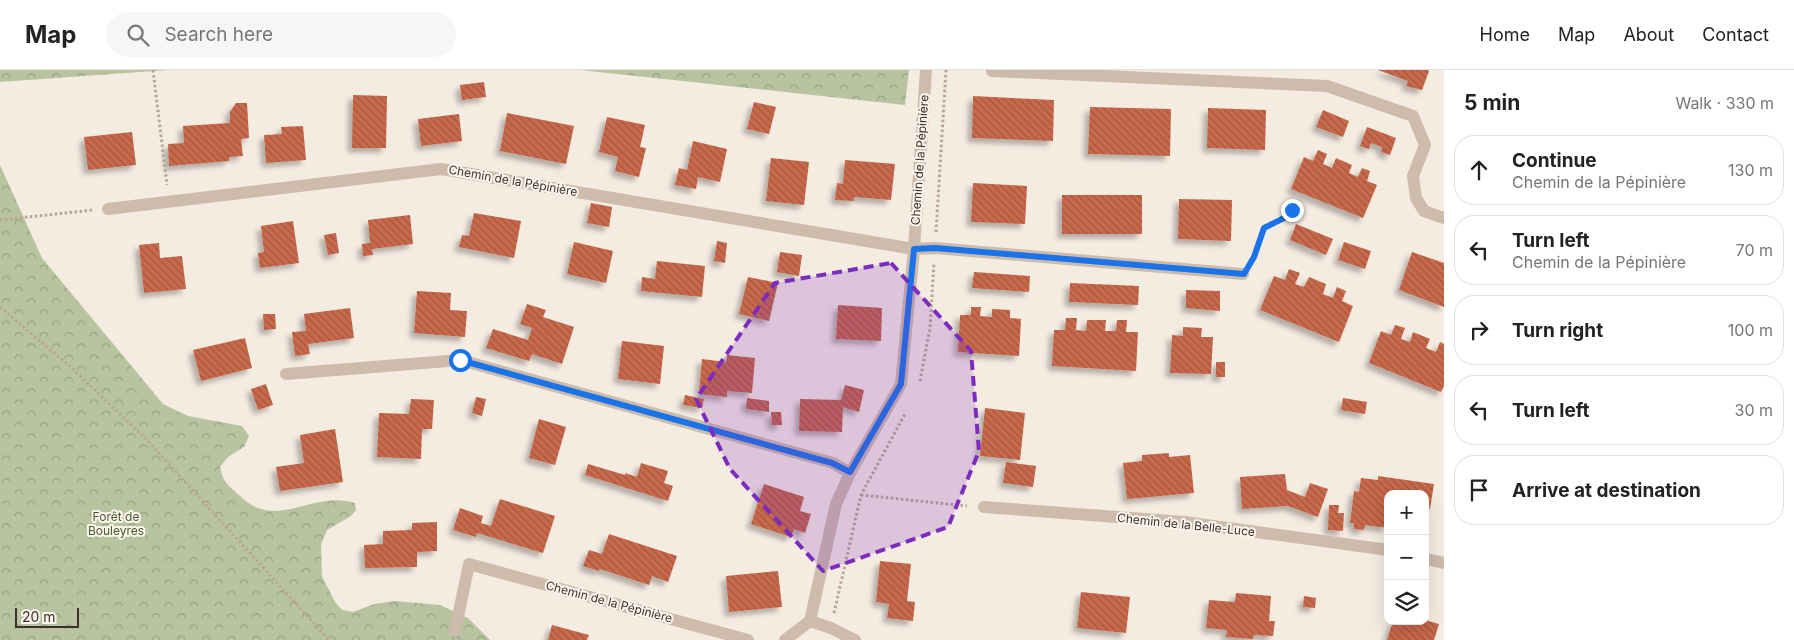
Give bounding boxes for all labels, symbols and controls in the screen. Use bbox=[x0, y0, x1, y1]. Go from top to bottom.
search box bbox=[106, 12, 456, 57]
text: Map bbox=[25, 20, 76, 49]
icon: search bbox=[124, 21, 152, 49]
text: Search here bbox=[164, 23, 273, 46]
text: Home bbox=[1480, 24, 1530, 45]
text: Map bbox=[1558, 24, 1595, 45]
text: About bbox=[1623, 24, 1674, 45]
text: Contact bbox=[1702, 24, 1769, 45]
text: 5 min bbox=[1464, 90, 1520, 115]
text: Walk · 330 m bbox=[1675, 93, 1774, 113]
street label: Chemin de la Pépinière bbox=[907, 94, 932, 226]
text: Continue bbox=[1512, 149, 1597, 172]
icon: ahead bbox=[1465, 156, 1493, 184]
text: 130 m bbox=[1728, 160, 1773, 180]
street label: Chemin de la Pépinière bbox=[447, 162, 579, 199]
text: Chemin de la Pépinière bbox=[1512, 172, 1686, 192]
route end bbox=[1281, 199, 1304, 222]
text: Turn left bbox=[1512, 229, 1590, 252]
icon: left bbox=[1465, 236, 1493, 264]
text: 70 m bbox=[1736, 240, 1773, 260]
text: Chemin de la Pépinière bbox=[1512, 252, 1686, 272]
icon: right bbox=[1465, 316, 1493, 344]
text: Turn right bbox=[1512, 319, 1603, 342]
text: 100 m bbox=[1728, 320, 1773, 340]
route start bbox=[449, 349, 472, 372]
icon: left bbox=[1465, 396, 1493, 424]
text: Turn left bbox=[1512, 399, 1590, 422]
text: 30 m bbox=[1735, 400, 1773, 420]
icon: arrive bbox=[1465, 476, 1493, 504]
text: Arrive at destination bbox=[1512, 479, 1701, 502]
map controls bbox=[1384, 490, 1429, 625]
button: + bbox=[1384, 490, 1429, 535]
park label: Forêt de Bouleyres bbox=[88, 509, 144, 538]
street label: Chemin de la Belle-Luce bbox=[1116, 510, 1256, 539]
button: − bbox=[1384, 535, 1429, 580]
street label: Chemin de la Pépinière bbox=[544, 577, 674, 626]
button: layers bbox=[1384, 580, 1429, 625]
scale bar bbox=[15, 605, 79, 628]
text: 20 m bbox=[22, 608, 56, 625]

